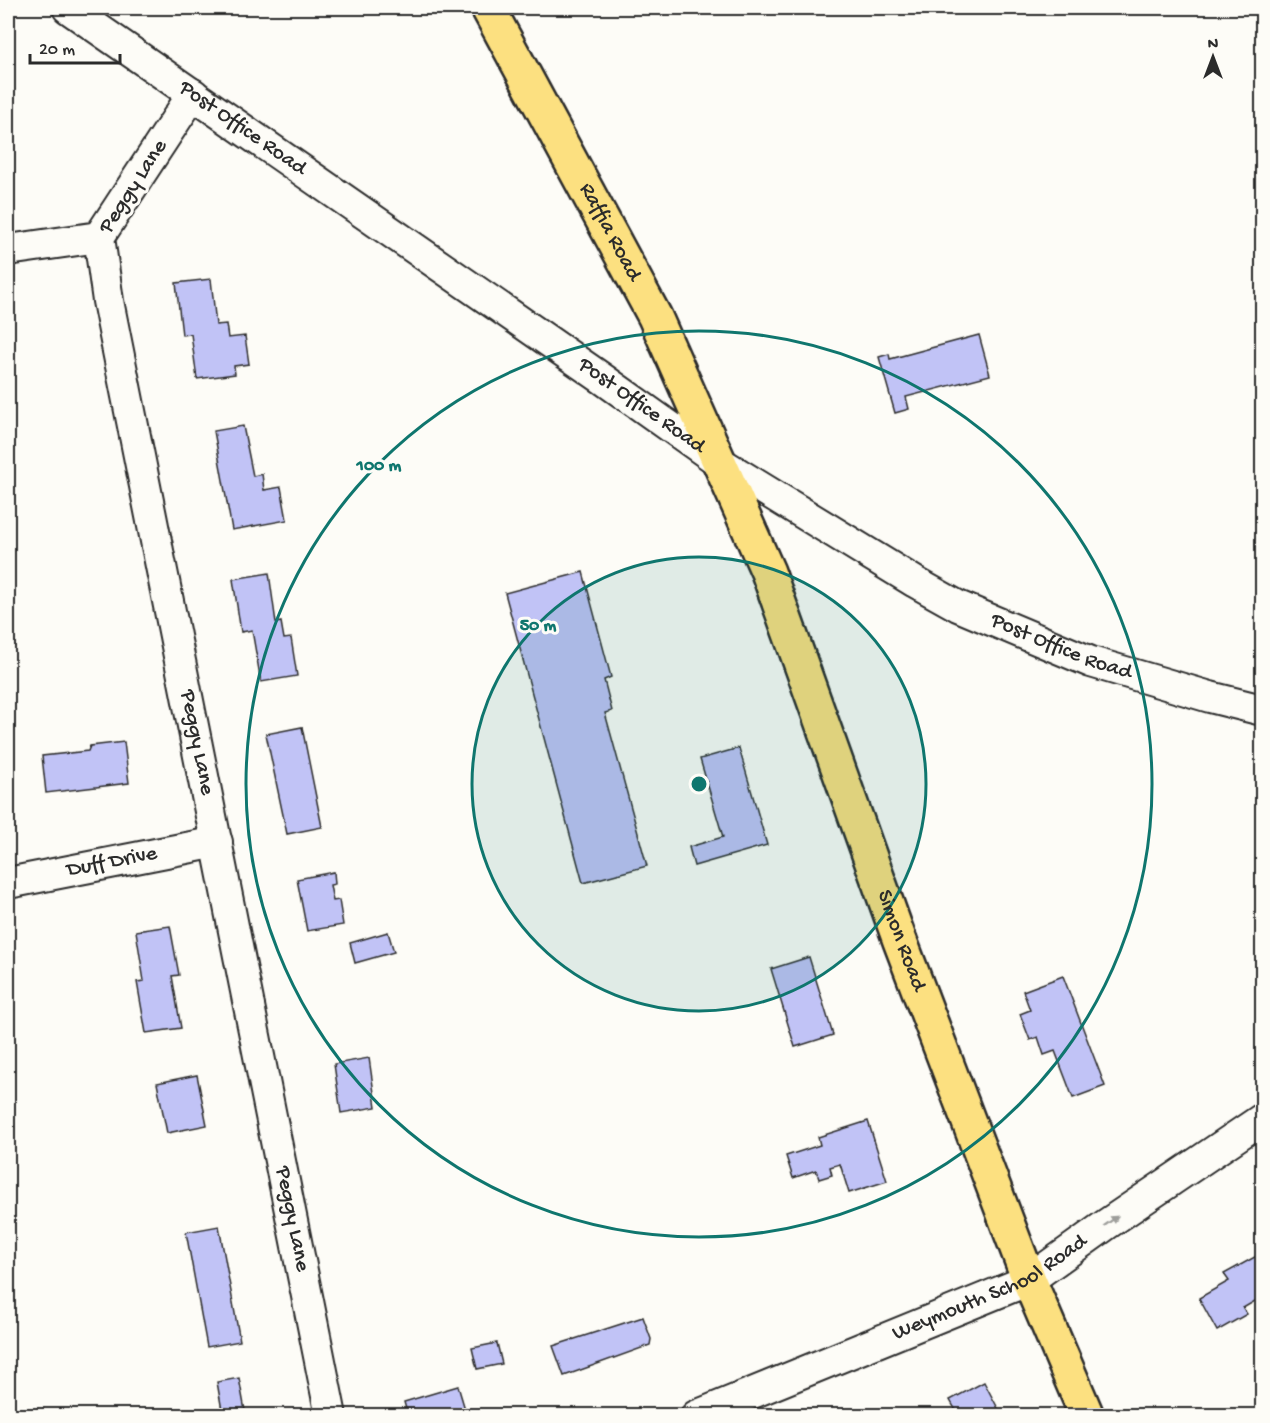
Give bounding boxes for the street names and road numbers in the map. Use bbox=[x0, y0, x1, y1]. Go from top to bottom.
street label: Post Office Road bbox=[173, 75, 313, 183]
street label: Peggy Lane bbox=[94, 135, 174, 240]
street label: Raffia Road bbox=[572, 179, 647, 288]
street label: Post Office Road bbox=[572, 352, 711, 461]
street label: Post Office Road bbox=[986, 608, 1137, 687]
street label: Peggy Lane bbox=[173, 687, 220, 798]
street label: Duff Drive bbox=[63, 841, 160, 885]
street label: Simon Road bbox=[870, 887, 932, 997]
street label: Peggy Lane bbox=[268, 1163, 315, 1275]
street label: Weymouth School Road bbox=[889, 1228, 1094, 1347]

